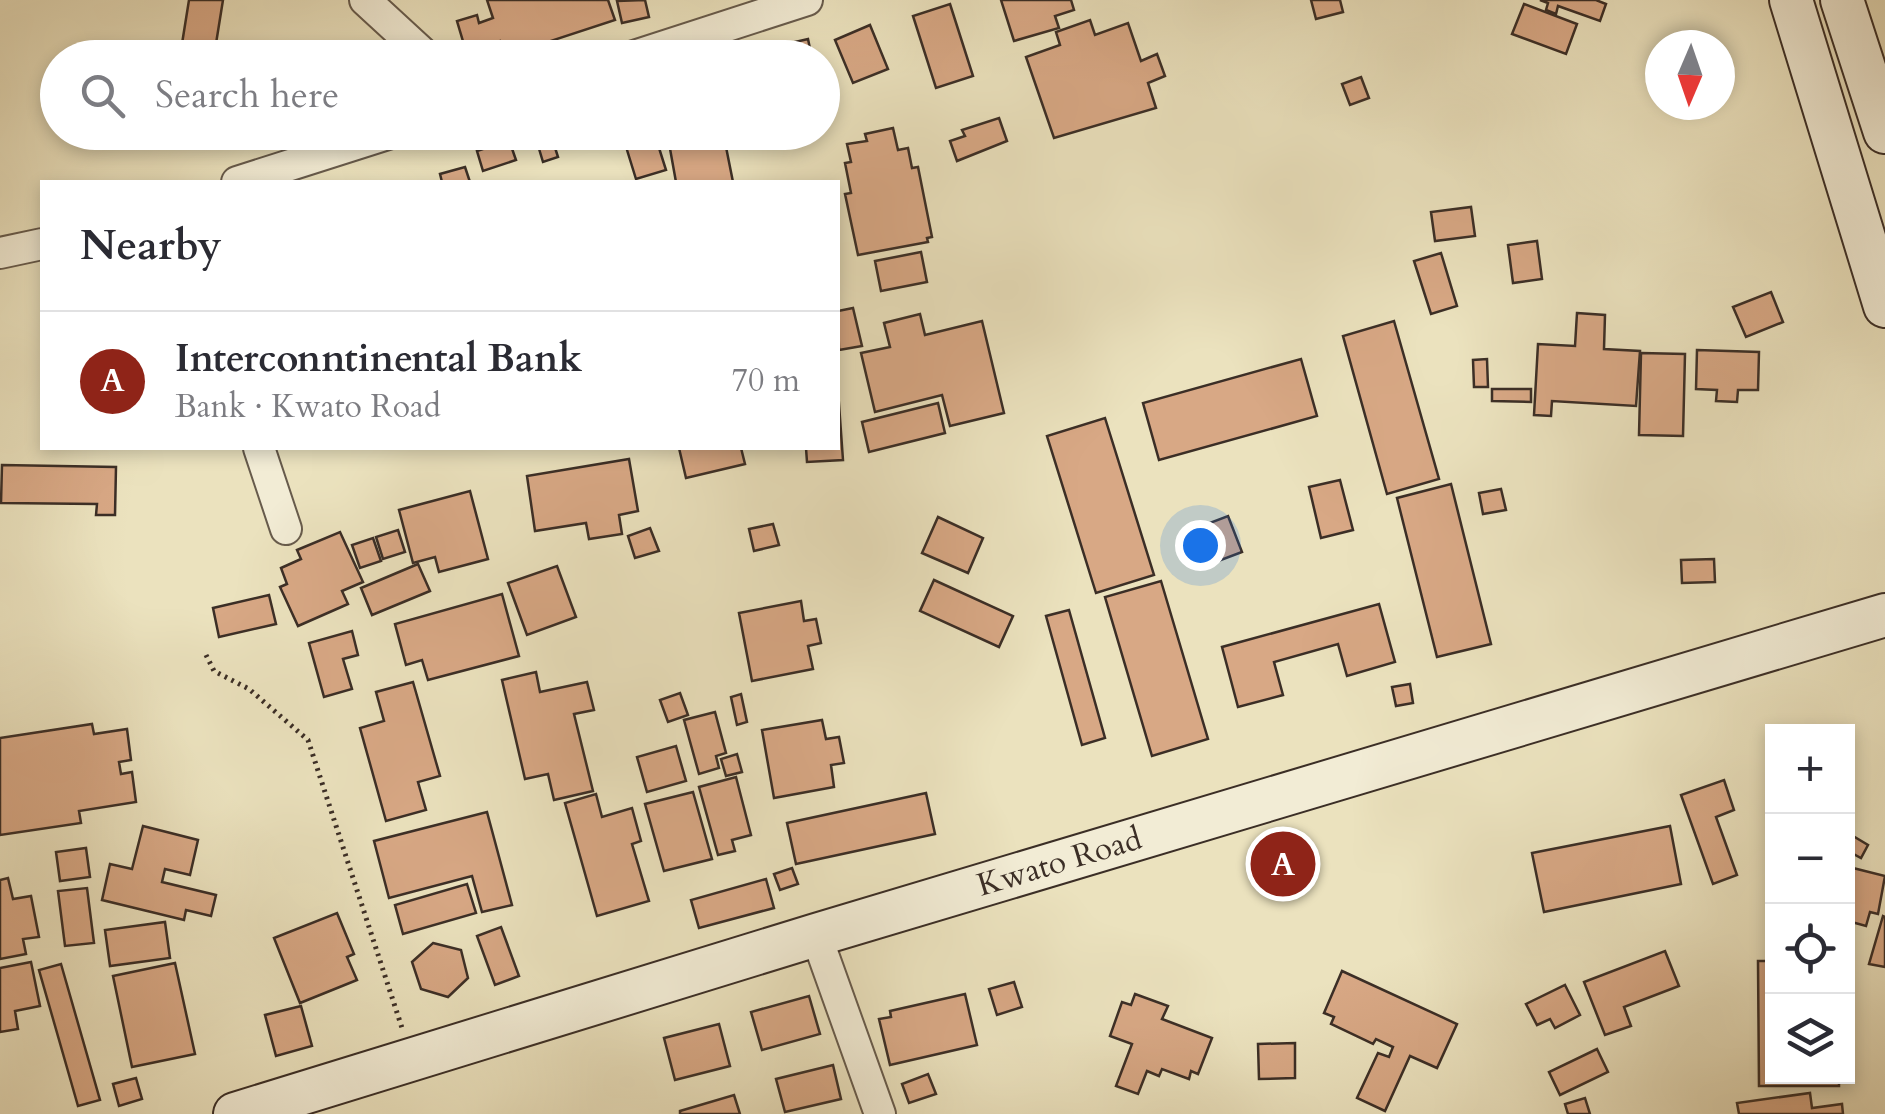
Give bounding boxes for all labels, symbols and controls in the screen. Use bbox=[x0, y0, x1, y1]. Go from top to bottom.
north arrow bbox=[1645, 30, 1735, 120]
search box bbox=[40, 40, 840, 150]
icon: search bbox=[75, 68, 130, 123]
text: Search here bbox=[155, 69, 339, 121]
text: Nearby bbox=[80, 217, 222, 274]
text: Interconntinental Bank bbox=[175, 333, 582, 385]
text: A bbox=[100, 359, 125, 403]
text: 70 m bbox=[732, 359, 800, 403]
text: Bank · Kwato Road bbox=[175, 385, 441, 429]
your location bbox=[1175, 520, 1226, 571]
map controls bbox=[1765, 724, 1855, 1084]
button: + bbox=[1765, 724, 1855, 814]
button: − bbox=[1765, 814, 1855, 904]
street label: Kwato Road bbox=[972, 817, 1147, 908]
pin: A bbox=[1250, 826, 1316, 902]
button: locate bbox=[1765, 904, 1855, 994]
button: layers bbox=[1765, 994, 1855, 1084]

